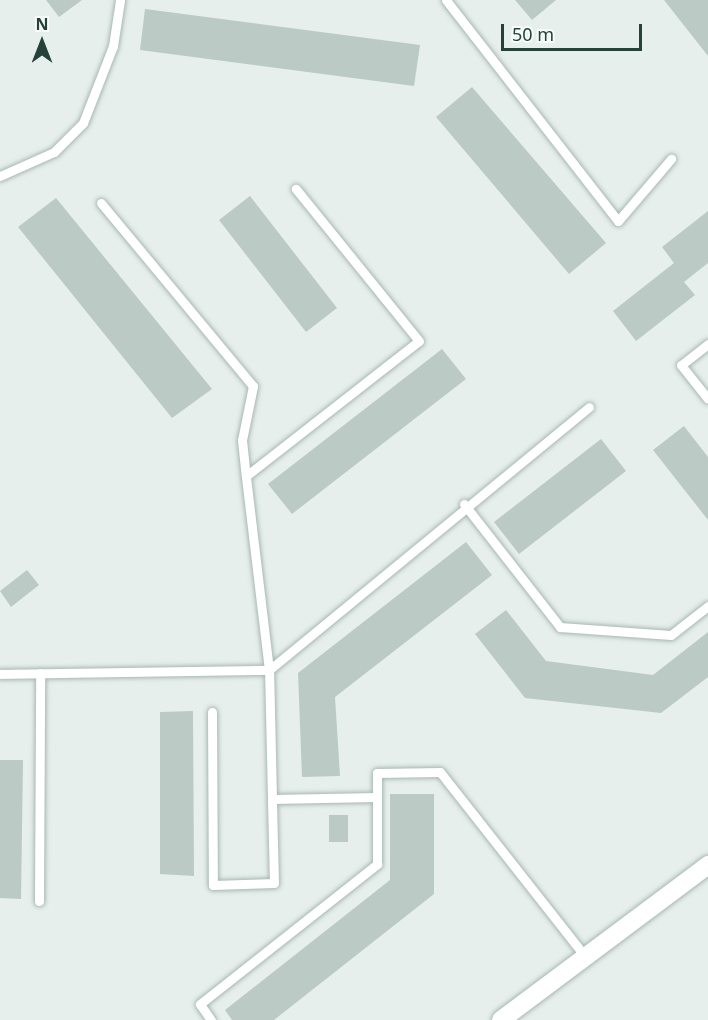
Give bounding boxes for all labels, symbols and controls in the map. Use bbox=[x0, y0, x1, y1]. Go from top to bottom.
north arrow bbox=[12, 12, 72, 72]
scale bar bbox=[504, 12, 645, 50]
text: N bbox=[35, 13, 49, 35]
text: 50 m bbox=[512, 22, 554, 46]

